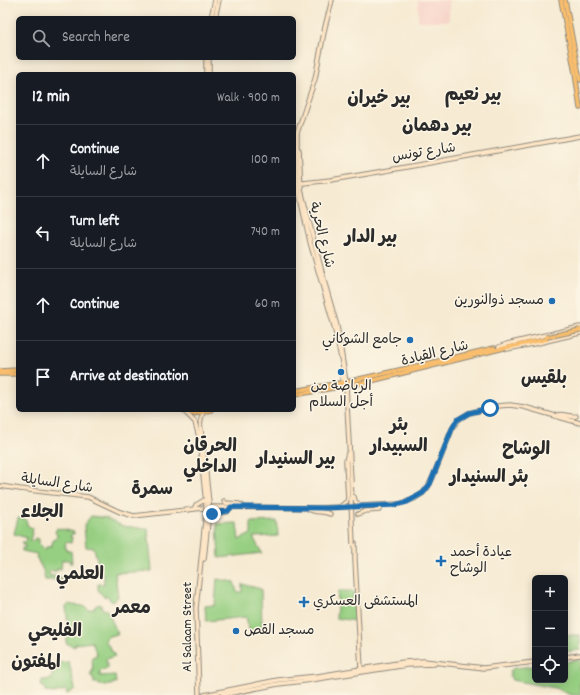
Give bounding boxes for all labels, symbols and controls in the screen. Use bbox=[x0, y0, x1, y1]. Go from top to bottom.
search box bbox=[16, 16, 296, 60]
icon: search bbox=[30, 27, 52, 49]
text: Search here bbox=[62, 27, 130, 49]
district label: بير نعيم bbox=[445, 84, 501, 109]
text: 12 min bbox=[32, 86, 70, 110]
district label: بير خيران bbox=[347, 87, 411, 112]
text: Walk · 900 m bbox=[217, 89, 280, 108]
district label: بير دهمان bbox=[402, 115, 472, 140]
street label: شارع تونس bbox=[391, 138, 457, 168]
text: Continue bbox=[70, 139, 119, 161]
icon: ahead bbox=[32, 150, 54, 172]
text: 100 m bbox=[251, 151, 280, 170]
text: شارع السايلة bbox=[70, 163, 137, 182]
street label: شارع الحرية bbox=[303, 200, 339, 270]
text: Turn left bbox=[70, 211, 119, 233]
icon: left bbox=[32, 222, 54, 244]
text: 740 m bbox=[251, 223, 280, 242]
district label: بير الدار bbox=[343, 226, 397, 251]
text: شارع السايلة bbox=[70, 235, 137, 254]
place label: مسجد ذوالنورين bbox=[454, 291, 544, 311]
icon: ahead bbox=[32, 294, 54, 316]
text: Continue bbox=[70, 294, 119, 316]
text: 60 m bbox=[255, 295, 280, 314]
marker: مسجد ذوالنورين bbox=[547, 296, 557, 306]
place label: جامع الشوكاني bbox=[322, 330, 402, 351]
marker: جامع الشوكاني bbox=[405, 335, 415, 345]
street label: شارع القيادة bbox=[399, 336, 471, 372]
icon: arrive bbox=[32, 366, 54, 388]
text: Arrive at destination bbox=[70, 366, 188, 388]
marker: الرياضة من أجل السلام bbox=[336, 367, 346, 377]
district label: بلقيس bbox=[521, 367, 567, 392]
place label: الرياضة من أجل السلام bbox=[309, 377, 373, 413]
route start bbox=[481, 399, 499, 417]
district label: بئر السبيدار bbox=[368, 414, 428, 460]
district label: الحرقان الداخلي bbox=[183, 435, 237, 482]
district label: الوشاح bbox=[502, 438, 550, 463]
district label: بير السنيدار bbox=[255, 448, 335, 473]
district label: بئر السنيدار bbox=[448, 466, 528, 491]
street label: شارع السايلة bbox=[20, 469, 94, 499]
district label: سمرة bbox=[131, 478, 173, 503]
district label: الجلاء bbox=[21, 501, 63, 526]
route end bbox=[203, 505, 221, 523]
place label: عيادة أحمد الوشاح bbox=[450, 543, 512, 579]
marker: عيادة أحمد الوشاح bbox=[435, 555, 447, 567]
district label: العلمي bbox=[56, 563, 104, 589]
map controls bbox=[532, 575, 568, 683]
button: + bbox=[532, 575, 568, 611]
street label: Al Salaam Street bbox=[178, 582, 198, 672]
place label: المستشفى العسكري bbox=[313, 592, 418, 612]
marker: المستشفى العسكري bbox=[298, 596, 310, 608]
district label: معمر bbox=[111, 597, 151, 622]
button: − bbox=[532, 611, 568, 647]
district label: الفليحي bbox=[28, 620, 82, 646]
place label: مسجد القص bbox=[244, 621, 314, 641]
marker: مسجد القص bbox=[231, 626, 241, 636]
button: locate bbox=[532, 647, 568, 683]
district label: المفتون bbox=[11, 651, 61, 676]

